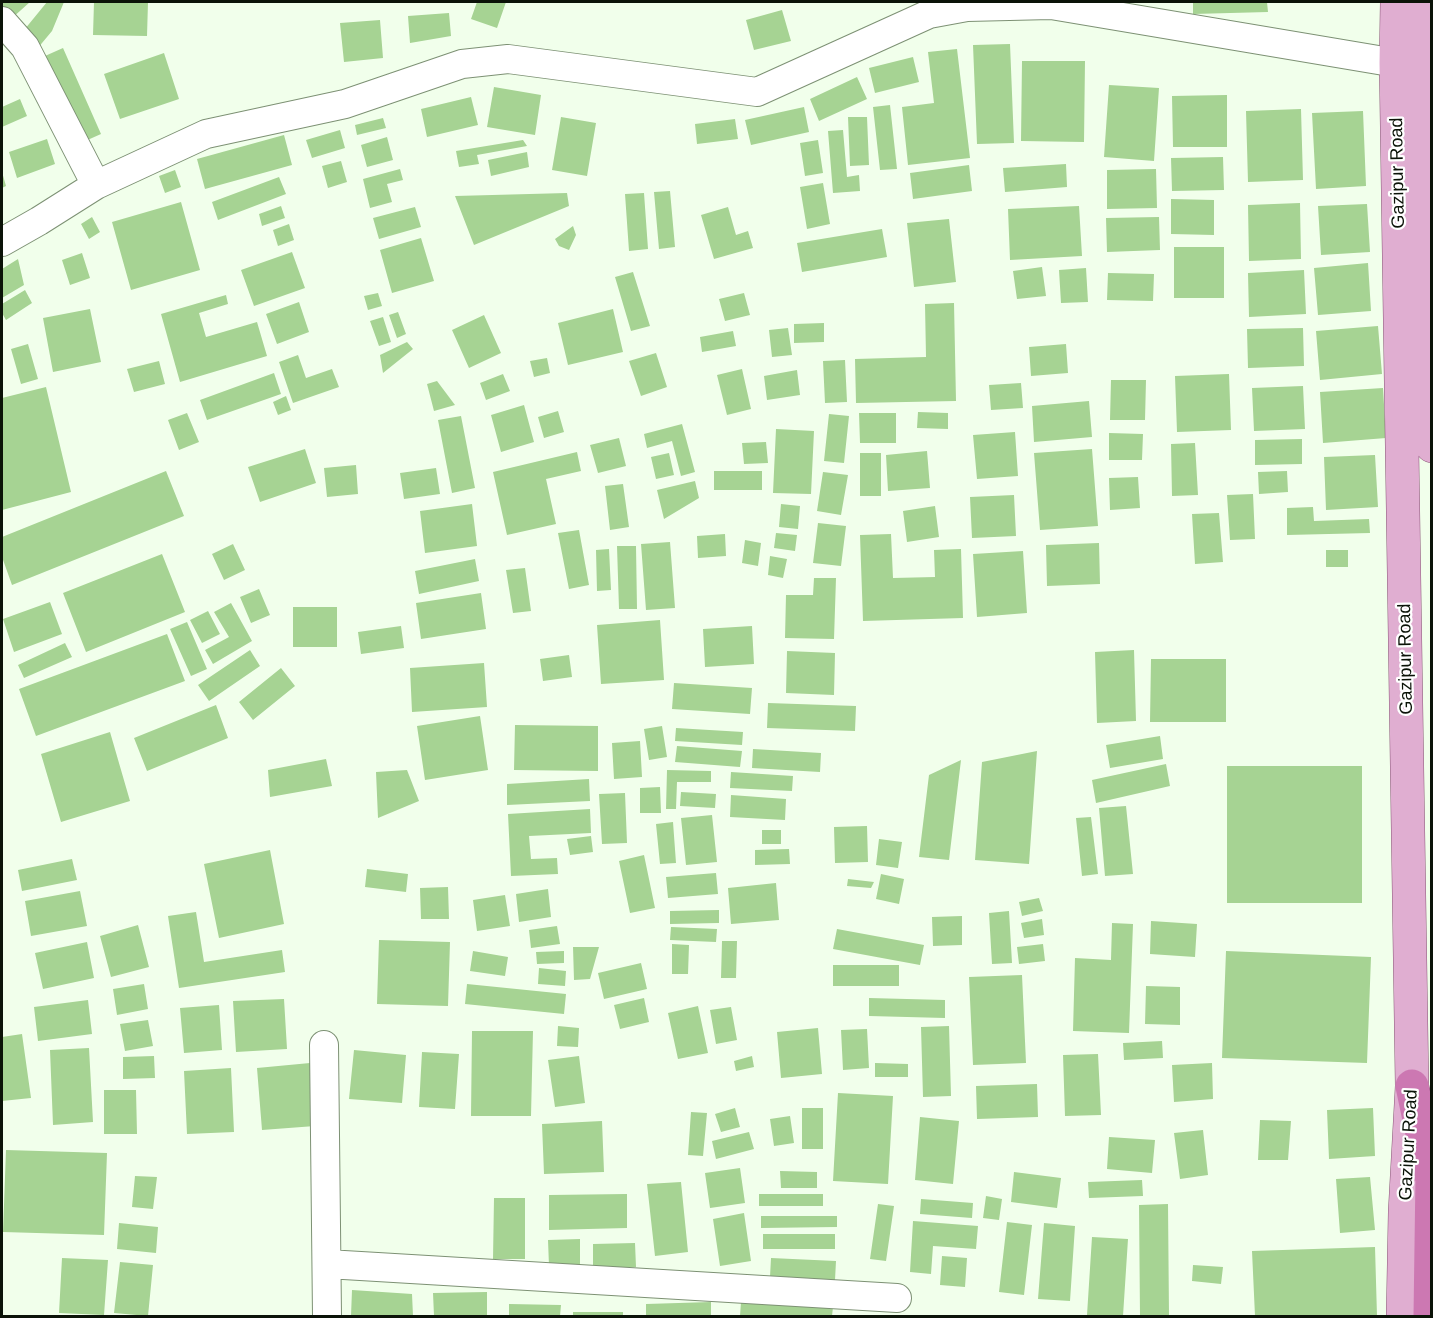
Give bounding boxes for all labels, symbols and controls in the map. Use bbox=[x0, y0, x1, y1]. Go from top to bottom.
street label: Gazipur Road bbox=[1386, 117, 1410, 229]
street label: Gazipur Road bbox=[1394, 603, 1418, 715]
street label: Gazipur Road bbox=[1395, 1089, 1423, 1201]

